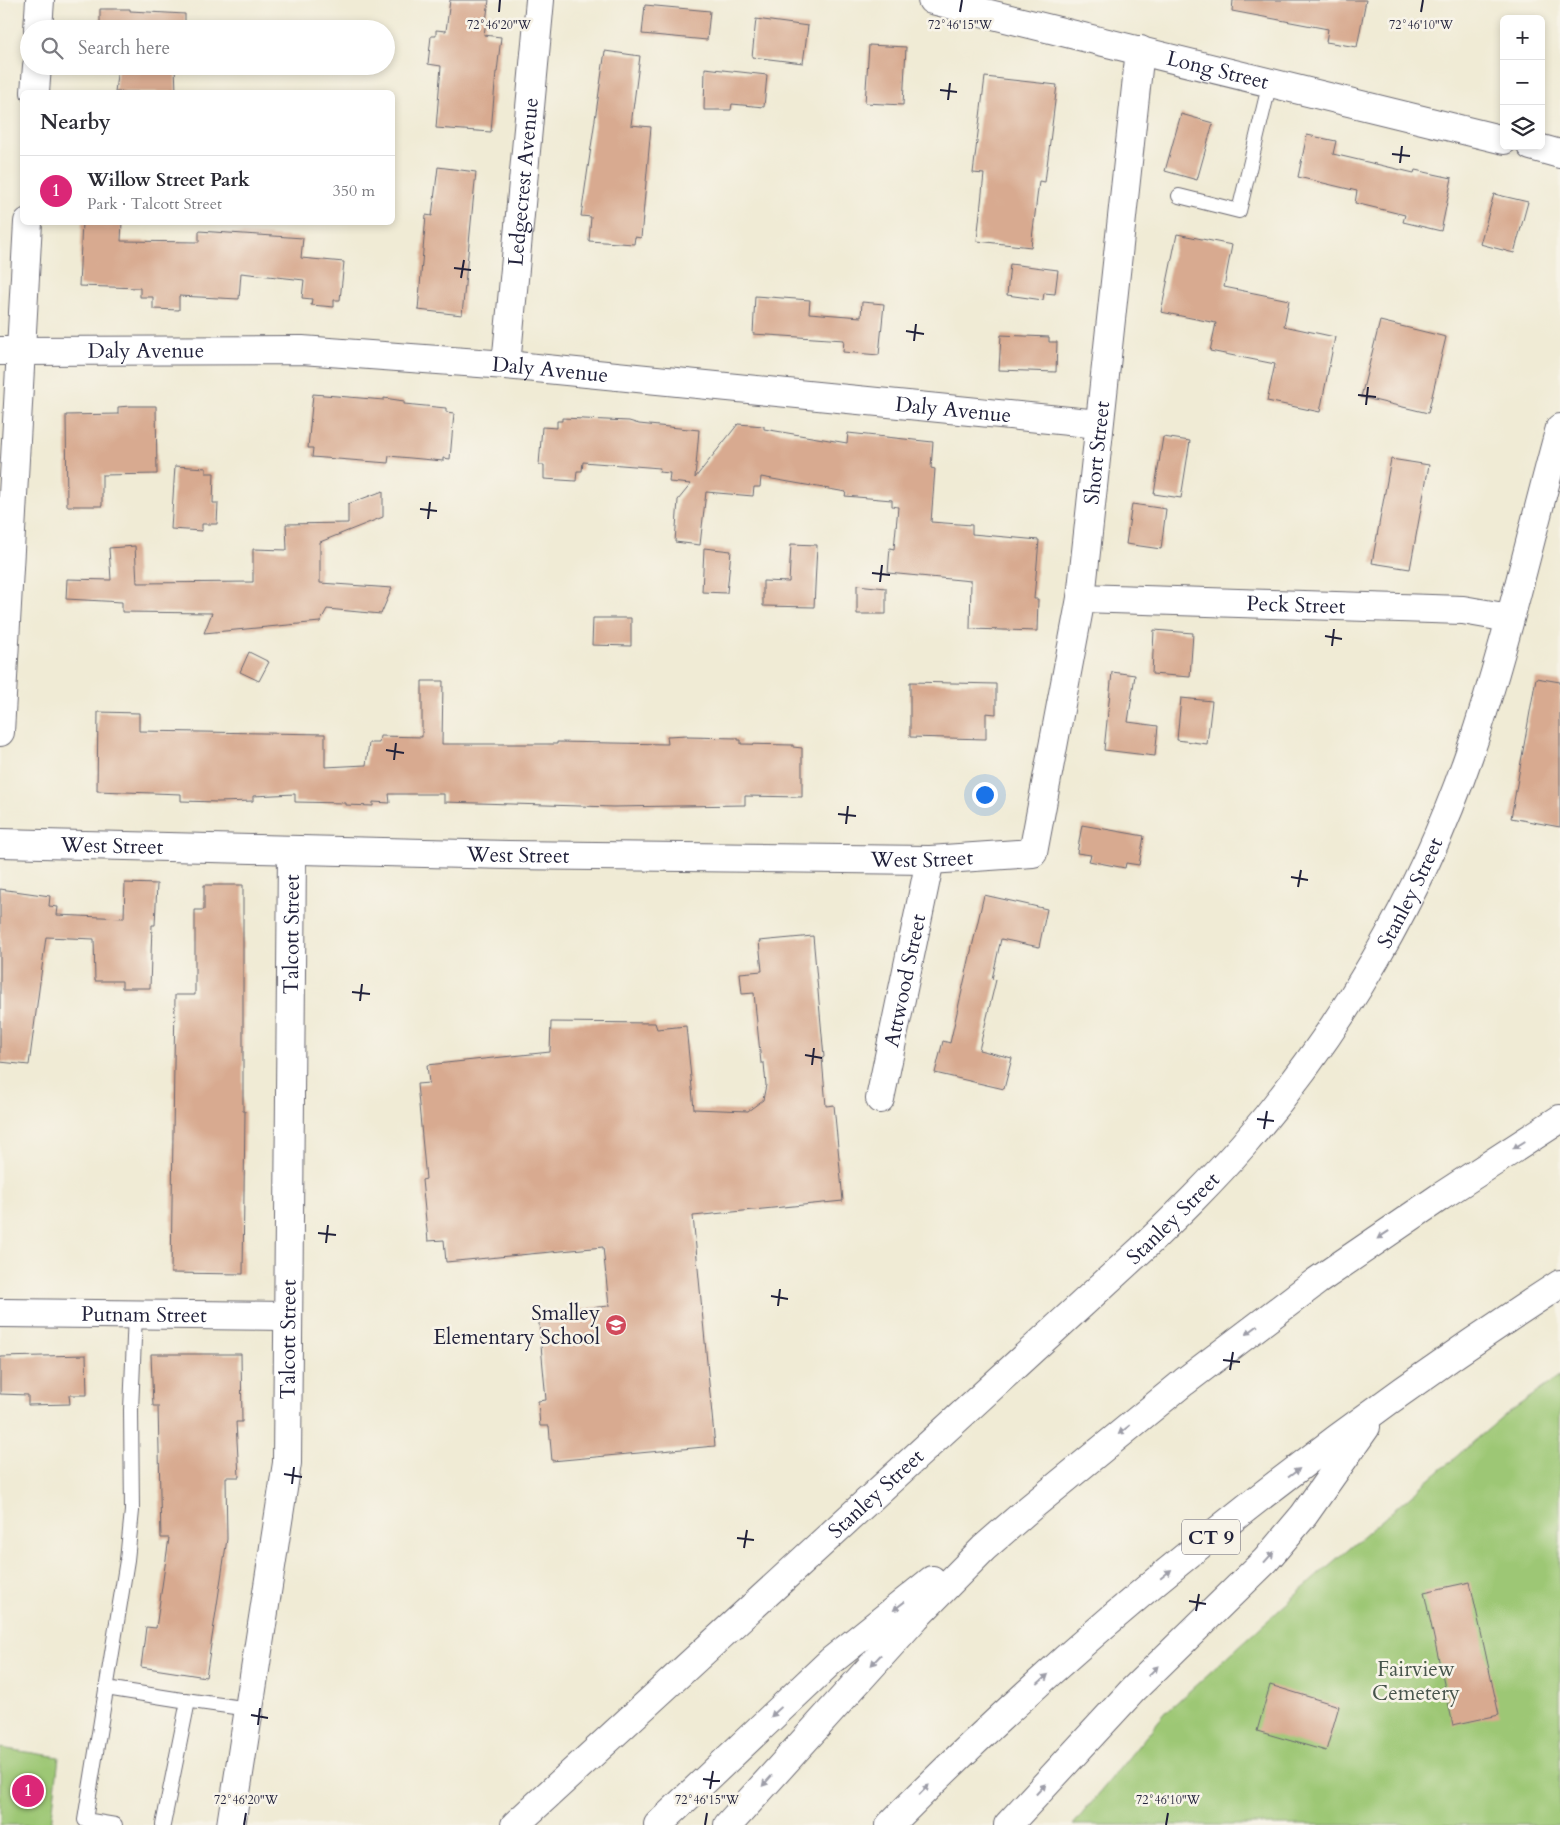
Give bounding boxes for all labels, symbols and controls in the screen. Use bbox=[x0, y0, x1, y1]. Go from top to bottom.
map controls bbox=[1500, 15, 1545, 150]
button: + bbox=[1500, 15, 1545, 60]
text: 72°46'20"W bbox=[467, 17, 532, 33]
text: 72°46'15"W bbox=[928, 17, 993, 33]
text: 72°46'10"W bbox=[1389, 17, 1454, 33]
search box bbox=[20, 20, 395, 75]
icon: search bbox=[38, 34, 66, 62]
text: Search here bbox=[78, 35, 170, 61]
street label: Long Street bbox=[1163, 44, 1272, 97]
button: − bbox=[1500, 60, 1545, 105]
street label: Ledgecrest Avenue bbox=[501, 96, 546, 267]
button: layers bbox=[1500, 105, 1545, 150]
text: Nearby bbox=[40, 108, 111, 137]
text: Willow Street Park bbox=[87, 167, 250, 193]
text: 1 bbox=[52, 180, 60, 202]
text: 350 m bbox=[333, 180, 375, 202]
text: Park · Talcott Street bbox=[87, 193, 222, 215]
street label: Daly Avenue bbox=[88, 336, 204, 366]
street label: Daly Avenue bbox=[491, 350, 610, 390]
street label: Daly Avenue bbox=[894, 390, 1013, 430]
street label: Short Street bbox=[1077, 399, 1117, 506]
street label: Peck Street bbox=[1246, 589, 1346, 621]
your location bbox=[972, 782, 998, 808]
street label: West Street bbox=[59, 830, 164, 862]
street label: Stanley Street bbox=[1371, 833, 1450, 954]
street label: West Street bbox=[465, 840, 570, 871]
street label: West Street bbox=[869, 843, 974, 875]
street label: Talcott Street bbox=[277, 874, 307, 995]
street label: Attwood Street bbox=[877, 911, 933, 1050]
one-way arrow bbox=[1512, 1141, 1525, 1150]
street label: Stanley Street bbox=[1120, 1166, 1227, 1271]
one-way arrow bbox=[1376, 1230, 1390, 1239]
street label: Talcott Street bbox=[274, 1279, 304, 1400]
place label: Smalley Elementary School bbox=[433, 1299, 600, 1352]
street label: Putnam Street bbox=[81, 1300, 207, 1330]
school or university icon: Smalley Elementary School bbox=[604, 1313, 628, 1337]
one-way arrow bbox=[1246, 1325, 1259, 1336]
one-way arrow bbox=[1117, 1425, 1130, 1436]
street label: Stanley Street bbox=[822, 1442, 931, 1545]
one-way arrow bbox=[1287, 1467, 1300, 1478]
road number: CT 9 bbox=[1182, 1520, 1240, 1554]
one-way arrow bbox=[1263, 1552, 1275, 1564]
one-way arrow bbox=[1160, 1568, 1173, 1579]
one-way arrow bbox=[893, 1600, 906, 1611]
one-way arrow bbox=[870, 1653, 882, 1665]
park label: Fairview Cemetery bbox=[1372, 1655, 1460, 1708]
one-way arrow bbox=[1147, 1665, 1159, 1677]
one-way arrow bbox=[1036, 1674, 1049, 1685]
one-way arrow bbox=[770, 1706, 782, 1718]
pin: 1 bbox=[12, 1772, 44, 1810]
one-way arrow bbox=[762, 1774, 773, 1787]
one-way arrow bbox=[1035, 1783, 1047, 1795]
one-way arrow bbox=[918, 1784, 930, 1796]
text: 72°46'20"W bbox=[214, 1792, 279, 1808]
text: 72°46'15"W bbox=[675, 1792, 740, 1808]
text: 72°46'10"W bbox=[1136, 1792, 1201, 1808]

